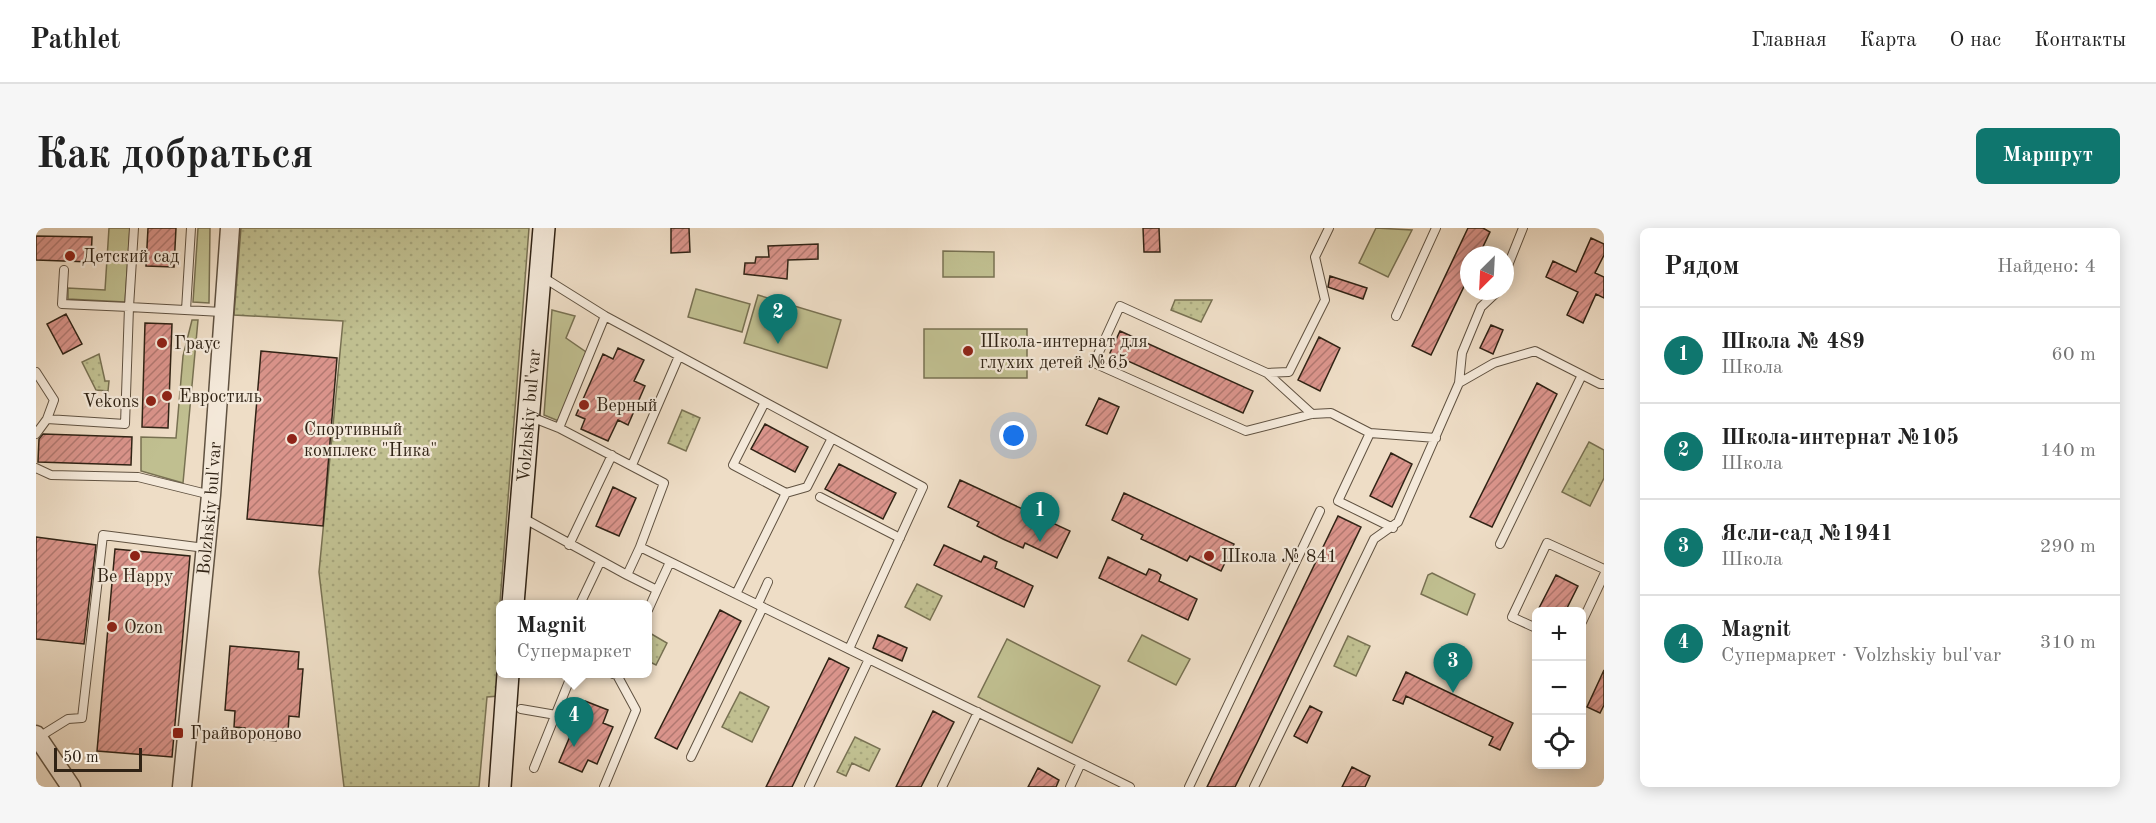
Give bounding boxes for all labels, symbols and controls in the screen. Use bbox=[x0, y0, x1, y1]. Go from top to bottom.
text: Pathlet bbox=[30, 27, 121, 55]
text: Главная bbox=[1751, 30, 1827, 51]
text: Карта bbox=[1860, 30, 1917, 51]
text: О нас bbox=[1950, 30, 2001, 51]
text: Контакты bbox=[2034, 30, 2126, 51]
button: Маршрут bbox=[1976, 128, 2120, 184]
text: Как добраться bbox=[36, 135, 313, 177]
north arrow bbox=[1460, 246, 1514, 300]
place label: Детский сад bbox=[82, 248, 179, 266]
marker: Детский сад bbox=[63, 249, 77, 263]
text: Рядом bbox=[1664, 254, 1739, 280]
text: Найдено: 4 bbox=[1997, 257, 2096, 277]
pin: 2 bbox=[758, 294, 798, 344]
text: Школа № 489 bbox=[1721, 331, 1865, 353]
place label: Школа-интернат для глухих детей №65 bbox=[980, 333, 1148, 372]
place label: Граус bbox=[174, 335, 221, 353]
marker: Граус bbox=[155, 336, 169, 350]
marker: Школа-интернат для глухих детей №65 bbox=[961, 344, 975, 358]
text: 1 bbox=[1678, 345, 1689, 365]
text: 60 m bbox=[2051, 345, 2096, 365]
street label: Volzhskiy bul'var bbox=[515, 348, 544, 483]
text: Школа bbox=[1721, 358, 1783, 378]
place label: Евростиль bbox=[179, 388, 262, 406]
marker: Евростиль bbox=[160, 389, 174, 403]
place label: Vekons bbox=[83, 393, 139, 411]
marker: Vekons bbox=[144, 394, 158, 408]
place label: Верный bbox=[596, 397, 657, 415]
marker: Верный bbox=[577, 398, 591, 412]
place label: Спортивный комплекс "Ника" bbox=[304, 421, 437, 460]
your location bbox=[999, 421, 1028, 450]
text: Школа-интернат №105 bbox=[1721, 427, 1959, 449]
marker: Спортивный комплекс "Ника" bbox=[285, 432, 299, 446]
street label: Bolzhskiy bul'var bbox=[195, 440, 225, 576]
text: 2 bbox=[1678, 441, 1689, 461]
text: 140 m bbox=[2040, 441, 2096, 461]
text: Школа bbox=[1721, 454, 1783, 474]
pin: 1 bbox=[1020, 492, 1060, 542]
text: Ясли-сад №1941 bbox=[1721, 523, 1893, 545]
text: 3 bbox=[1678, 537, 1689, 557]
text: 290 m bbox=[2040, 537, 2096, 557]
place label: Школа № 841 bbox=[1221, 548, 1337, 566]
marker: Be Happy bbox=[128, 549, 142, 563]
marker: Школа № 841 bbox=[1202, 549, 1216, 563]
text: Школа bbox=[1721, 550, 1783, 570]
place label: Be Happy bbox=[96, 568, 174, 586]
popup bbox=[496, 600, 652, 678]
map controls bbox=[1532, 607, 1586, 769]
button: + bbox=[1532, 607, 1586, 661]
text: Magnit bbox=[517, 615, 586, 637]
place label: Ozon bbox=[124, 619, 163, 637]
text: Magnit bbox=[1721, 619, 1791, 641]
marker: Ozon bbox=[105, 620, 119, 634]
text: 4 bbox=[1678, 633, 1689, 653]
text: 310 m bbox=[2040, 633, 2096, 653]
text: Супермаркет bbox=[517, 642, 631, 662]
pin: 3 bbox=[1434, 644, 1472, 693]
text: Супермаркет · Volzhskiy bul'var bbox=[1721, 646, 2001, 666]
button: − bbox=[1532, 661, 1586, 715]
pin: 4 bbox=[554, 698, 594, 747]
button: locate bbox=[1532, 715, 1586, 769]
place label: Грайвороново bbox=[190, 725, 302, 743]
marker: Грайвороново bbox=[171, 726, 185, 740]
scale bar bbox=[54, 745, 142, 772]
text: 50 m bbox=[63, 750, 99, 766]

